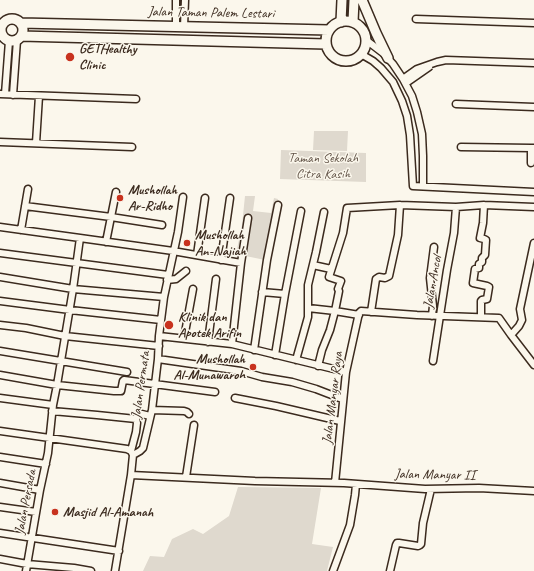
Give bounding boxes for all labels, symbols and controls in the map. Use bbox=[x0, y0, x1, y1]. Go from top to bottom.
street label: Jalan Taman Palem Lestari bbox=[148, 3, 274, 23]
place label: GETHealthy Clinic bbox=[79, 41, 137, 74]
marker: GETHealthy Clinic bbox=[64, 51, 76, 63]
park label: Taman Sekolah Citra Kasih bbox=[288, 150, 358, 182]
place label: Mushollah Ar-Ridho bbox=[128, 182, 177, 214]
marker: Mushollah Ar-Ridho bbox=[115, 193, 125, 203]
place label: Mushollah An-Najiah bbox=[195, 227, 246, 260]
marker: Mushollah An-Najiah bbox=[182, 238, 192, 248]
street label: Jalan Ancol bbox=[420, 254, 446, 310]
place label: Klinik dan Apotek Arifin bbox=[178, 309, 241, 342]
marker: Klinik dan Apotek Arifin bbox=[163, 319, 175, 331]
street label: Jalan Permata bbox=[128, 350, 154, 420]
place label: Mushollah Al-Munawaroh bbox=[174, 351, 245, 384]
street label: Jalan Manyar Raya bbox=[319, 351, 347, 445]
marker: Mushollah Al-Munawaroh bbox=[248, 362, 258, 372]
street label: Jalan Manyar II bbox=[394, 466, 476, 484]
street label: Jalan Persada bbox=[12, 468, 40, 536]
place label: Masjid Al-Amanah bbox=[63, 504, 153, 520]
marker: Masjid Al-Amanah bbox=[50, 507, 60, 517]

